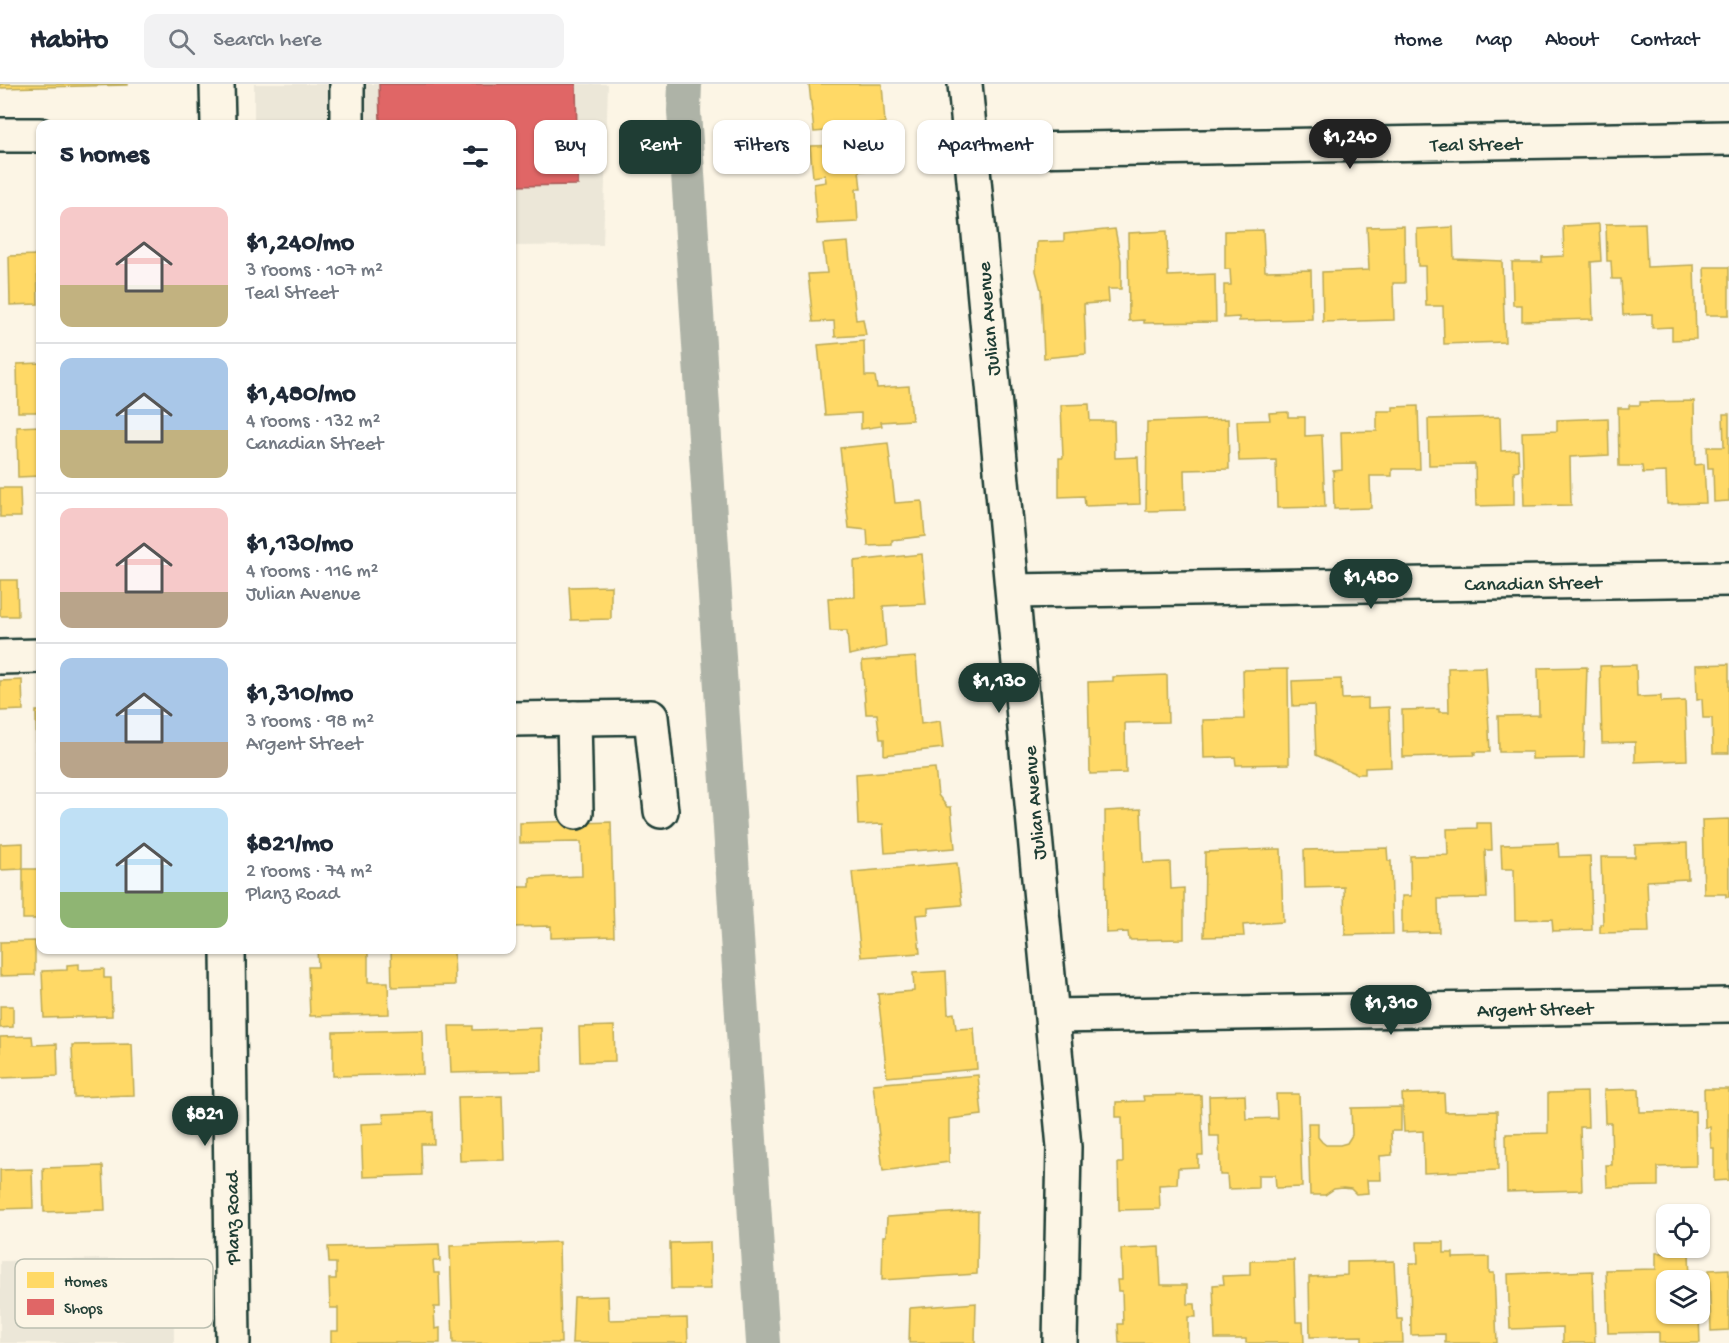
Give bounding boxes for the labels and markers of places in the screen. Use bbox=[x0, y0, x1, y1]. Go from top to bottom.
pin: $1,240 bbox=[1301, 119, 1399, 170]
pin: $1,480 bbox=[1322, 559, 1420, 610]
pin: $1,130 bbox=[950, 663, 1048, 714]
pin: $1,310 bbox=[1342, 985, 1440, 1036]
pin: $821 bbox=[169, 1096, 241, 1147]

